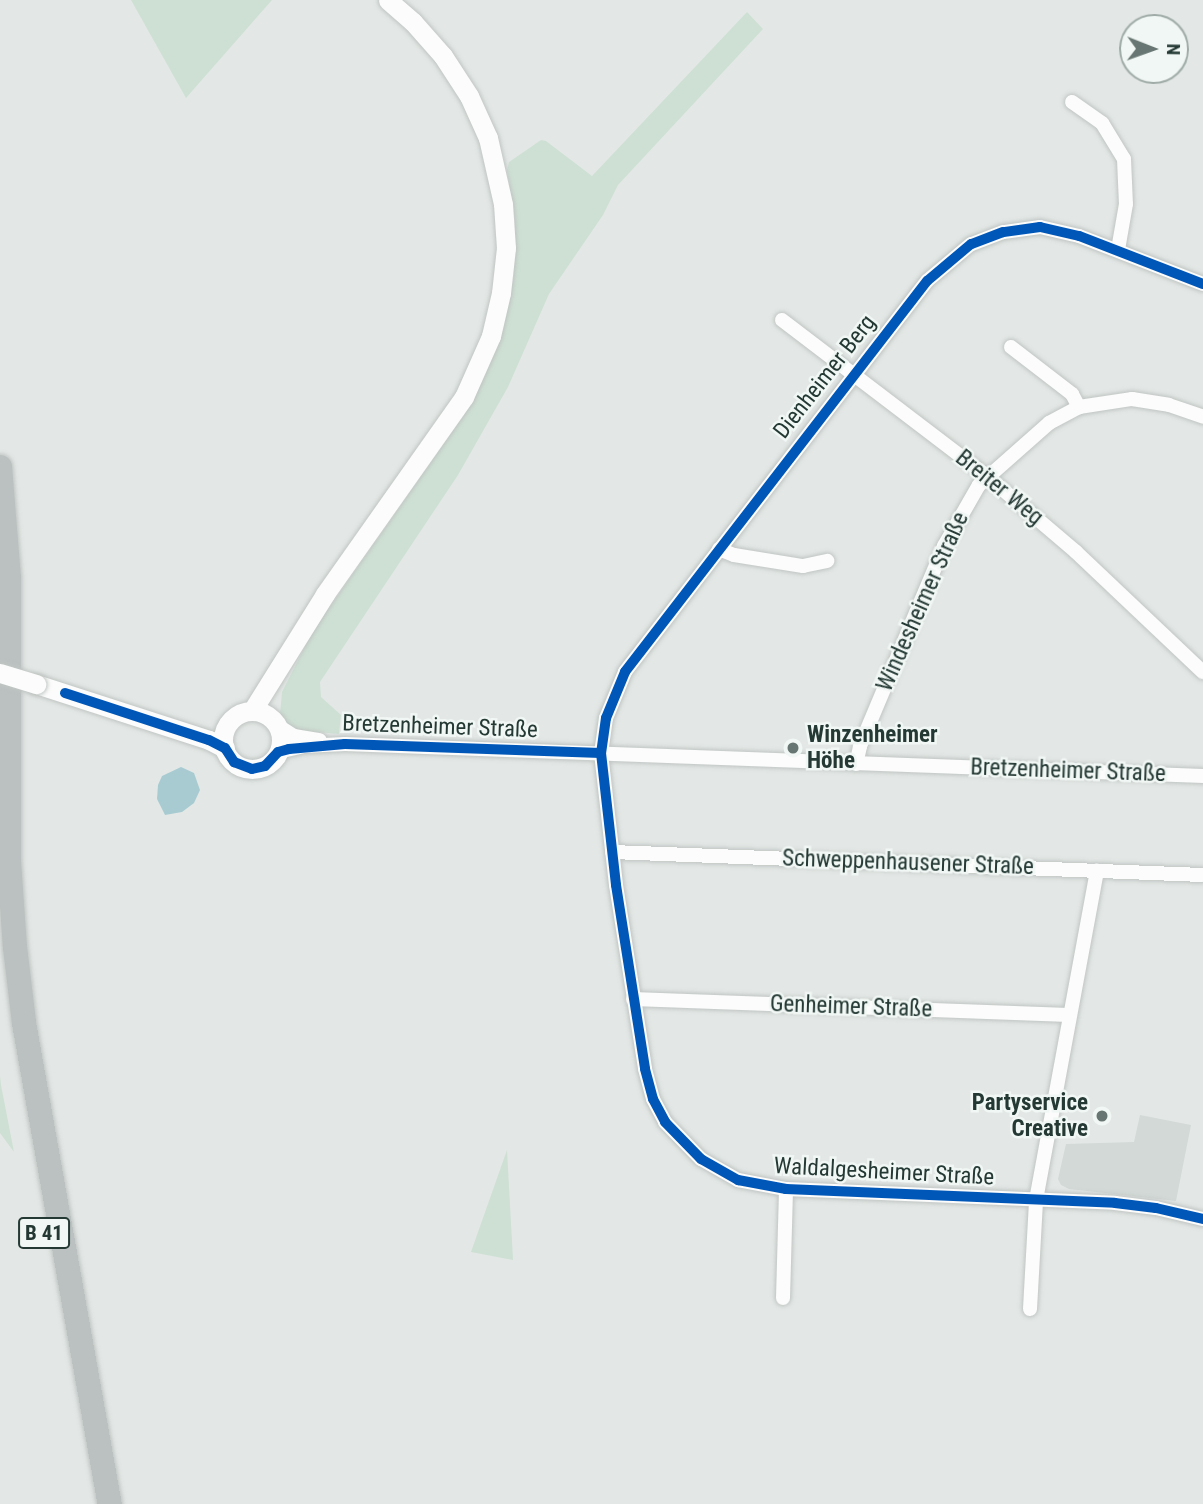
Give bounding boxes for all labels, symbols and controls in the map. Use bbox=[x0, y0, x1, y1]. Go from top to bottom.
north arrow bbox=[1119, 14, 1189, 84]
text: N bbox=[1162, 43, 1185, 55]
street label: Dienheimer Berg bbox=[768, 310, 882, 444]
street label: Breiter Weg bbox=[950, 444, 1048, 532]
street label: Windesheimer Straße bbox=[871, 508, 975, 696]
street label: Bretzenheimer Straße bbox=[342, 710, 538, 744]
place label: Winzenheimer Höhe bbox=[807, 721, 938, 775]
marker: Winzenheimer Höhe bbox=[785, 740, 801, 756]
street label: Bretzenheimer Straße bbox=[970, 754, 1166, 788]
street label: Schweppenhausener Straße bbox=[782, 845, 1034, 881]
street label: Genheimer Straße bbox=[769, 990, 933, 1024]
place label: Partyservice Creative bbox=[972, 1089, 1088, 1143]
marker: Partyservice Creative bbox=[1094, 1108, 1110, 1124]
street label: Waldalgesheimer Straße bbox=[773, 1152, 995, 1192]
road number: B 41 bbox=[18, 1216, 70, 1250]

